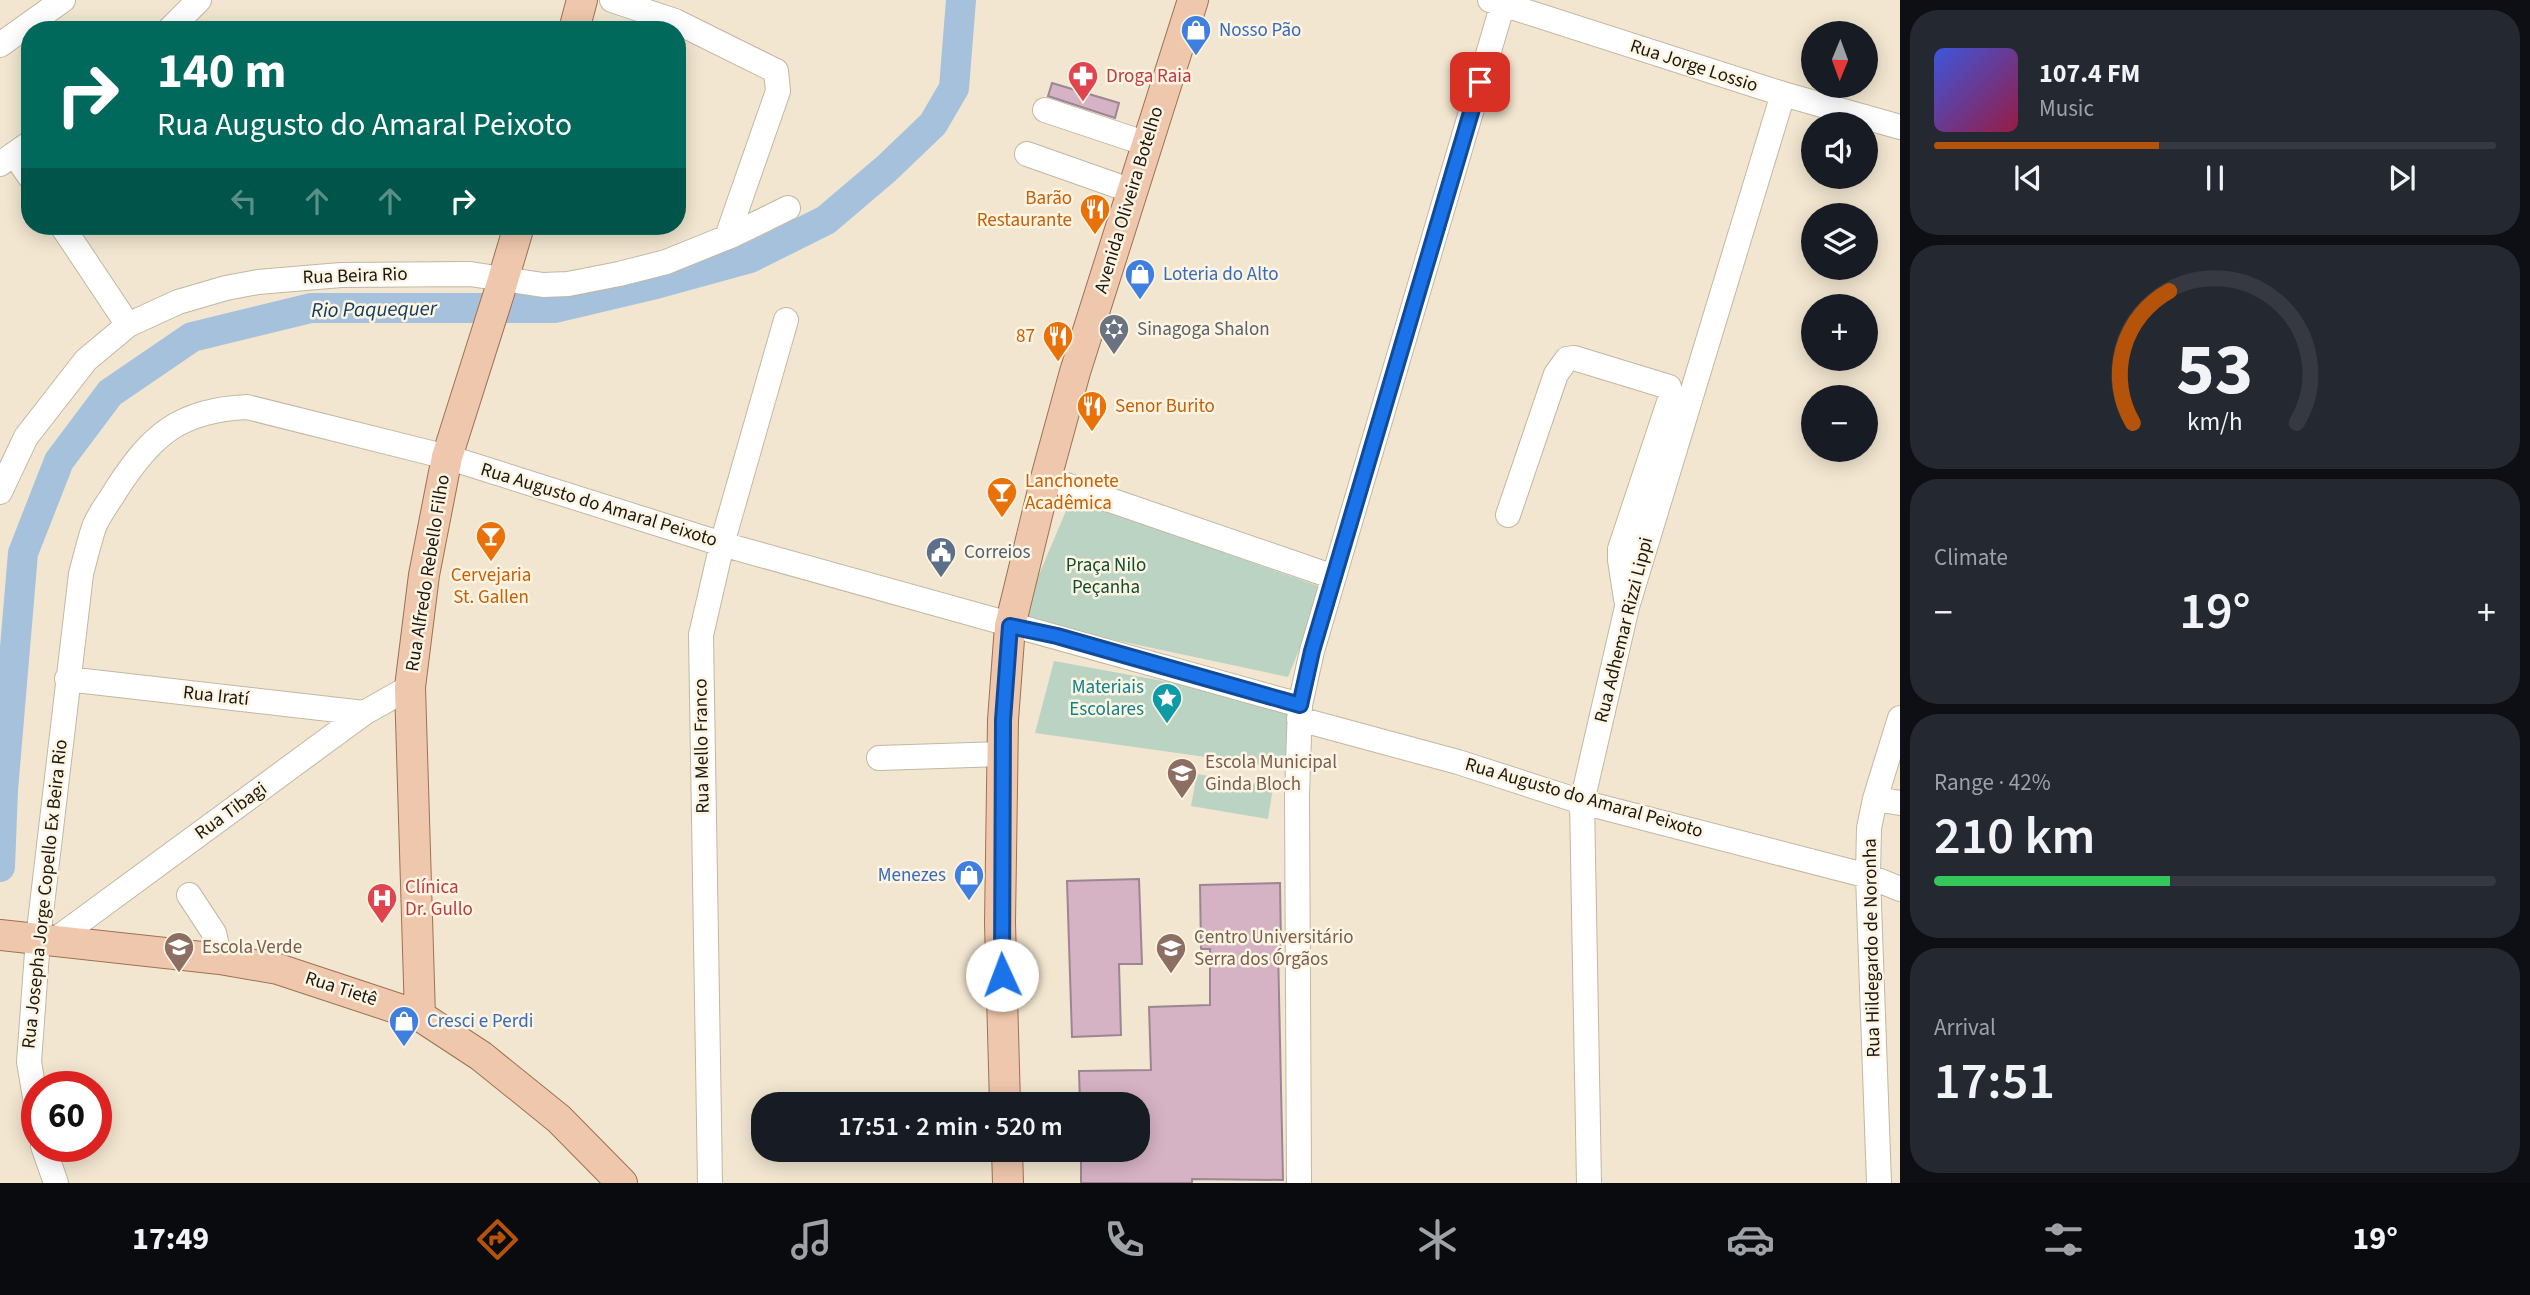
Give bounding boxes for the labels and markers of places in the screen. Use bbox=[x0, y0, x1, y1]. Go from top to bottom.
shop icon: Nosso Pão bbox=[1179, 13, 1213, 57]
place label: Nosso Pão bbox=[1219, 17, 1301, 44]
pin bbox=[1450, 52, 1510, 112]
pharmacy icon: Droga Raia bbox=[1066, 59, 1100, 103]
place label: Droga Raia bbox=[1106, 63, 1192, 90]
place label: Barão Restaurante bbox=[977, 185, 1072, 234]
restaurant icon: Barão Restaurante bbox=[1078, 192, 1112, 236]
shop icon: Loteria do Alto bbox=[1123, 257, 1157, 301]
place label: Loteria do Alto bbox=[1163, 261, 1278, 288]
synagogue icon: Sinagoga Shalon bbox=[1097, 312, 1131, 356]
place label: Sinagoga Shalon bbox=[1137, 316, 1270, 343]
restaurant icon: 87 bbox=[1041, 319, 1075, 363]
place label: 87 bbox=[1016, 323, 1035, 350]
restaurant icon: Senor Burito bbox=[1075, 389, 1109, 433]
place label: Senor Burito bbox=[1115, 393, 1215, 420]
place label: Lanchonete Acadêmica bbox=[1025, 468, 1119, 517]
bar icon: Lanchonete Acadêmica bbox=[985, 475, 1019, 519]
bar icon: Cervejaria St. Gallen bbox=[474, 519, 508, 563]
public building icon: Correios bbox=[924, 535, 958, 579]
place label: Correios bbox=[964, 539, 1030, 566]
place label: Cervejaria St. Gallen bbox=[451, 562, 531, 611]
place label: Materiais Escolares bbox=[1069, 674, 1144, 723]
place icon: Materiais Escolares bbox=[1150, 681, 1184, 725]
place label: Escola Municipal Ginda Bloch bbox=[1205, 749, 1337, 798]
school or university icon: Escola Municipal Ginda Bloch bbox=[1165, 756, 1199, 800]
shop icon: Menezes bbox=[952, 858, 986, 902]
place label: Menezes bbox=[878, 862, 946, 889]
place label: Clínica Dr. Gullo bbox=[405, 874, 473, 923]
hospital icon: Clínica Dr. Gullo bbox=[365, 881, 399, 925]
place label: Centro Universitário Serra dos Órgãos bbox=[1194, 924, 1353, 973]
school or university icon: Escola Verde bbox=[162, 930, 196, 974]
school or university icon: Centro Universitário Serra dos Órgãos bbox=[1154, 931, 1188, 975]
place label: Escola Verde bbox=[202, 934, 302, 961]
shop icon: Cresci e Perdi bbox=[387, 1004, 421, 1048]
place label: Cresci e Perdi bbox=[427, 1008, 533, 1035]

